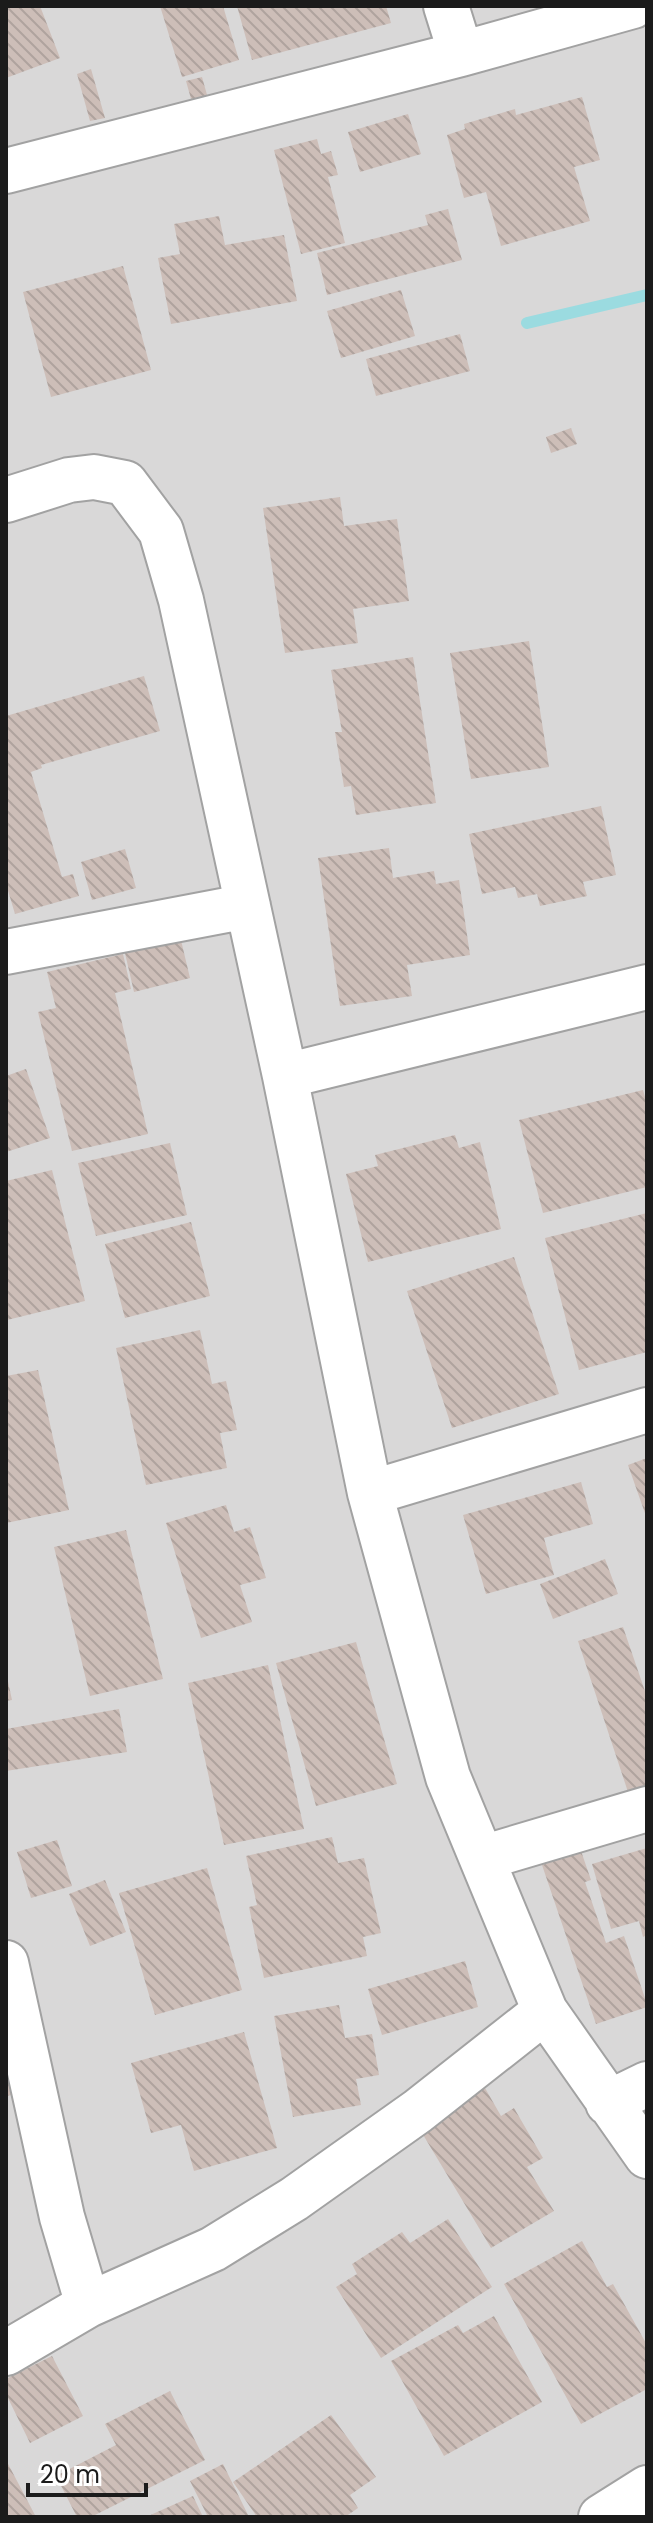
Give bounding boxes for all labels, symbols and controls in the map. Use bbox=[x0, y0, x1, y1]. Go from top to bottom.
scale bar bbox=[28, 2447, 146, 2497]
text: 20 m bbox=[40, 2458, 100, 2491]

